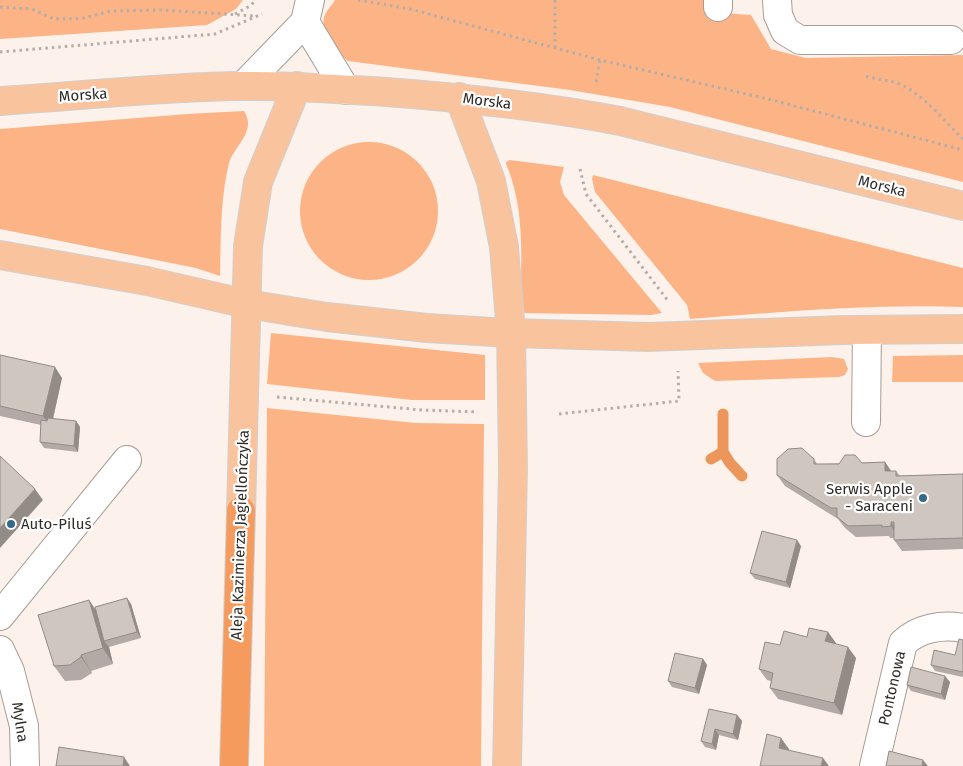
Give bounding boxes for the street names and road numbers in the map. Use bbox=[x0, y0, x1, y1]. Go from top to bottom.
street label: Morska bbox=[58, 84, 108, 106]
street label: Morska bbox=[462, 89, 512, 113]
street label: Morska bbox=[856, 171, 908, 201]
street label: Aleja Kazimierza Jagiellończyka bbox=[227, 430, 253, 640]
street label: Pontonowa bbox=[875, 649, 909, 727]
street label: Mylna bbox=[8, 701, 32, 743]

